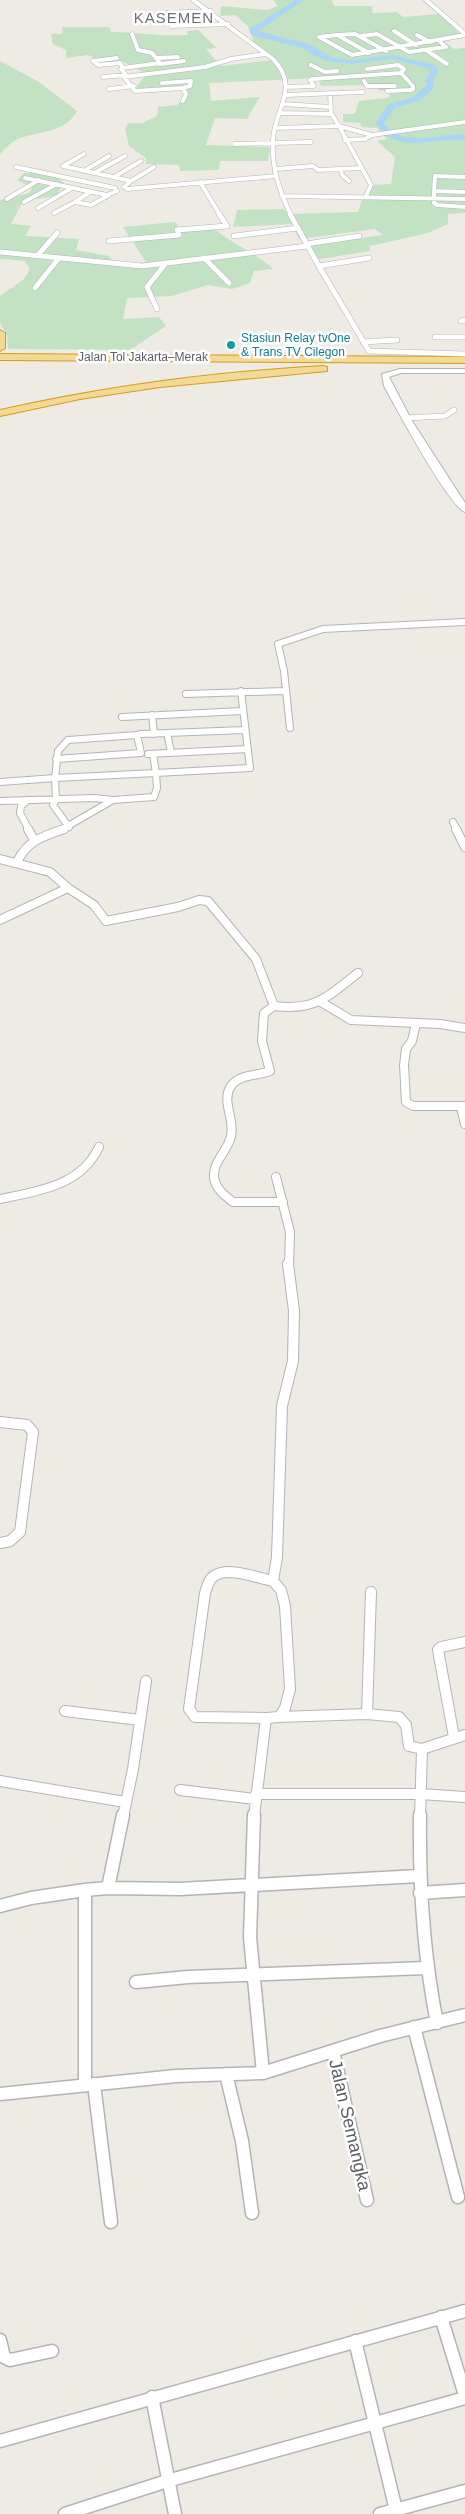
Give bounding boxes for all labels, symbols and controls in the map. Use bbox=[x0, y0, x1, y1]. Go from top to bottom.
district label: KASEMEN bbox=[134, 9, 214, 26]
place label: Stasiun Relay tvOne & Trans TV Cilegon bbox=[241, 331, 351, 359]
marker: Stasiun Relay tvOne & Trans TV Cilegon bbox=[225, 339, 237, 351]
street label: Jalan Tol Jakarta–Merak bbox=[78, 350, 209, 364]
street label: Jalan Semangka bbox=[325, 2057, 375, 2194]

